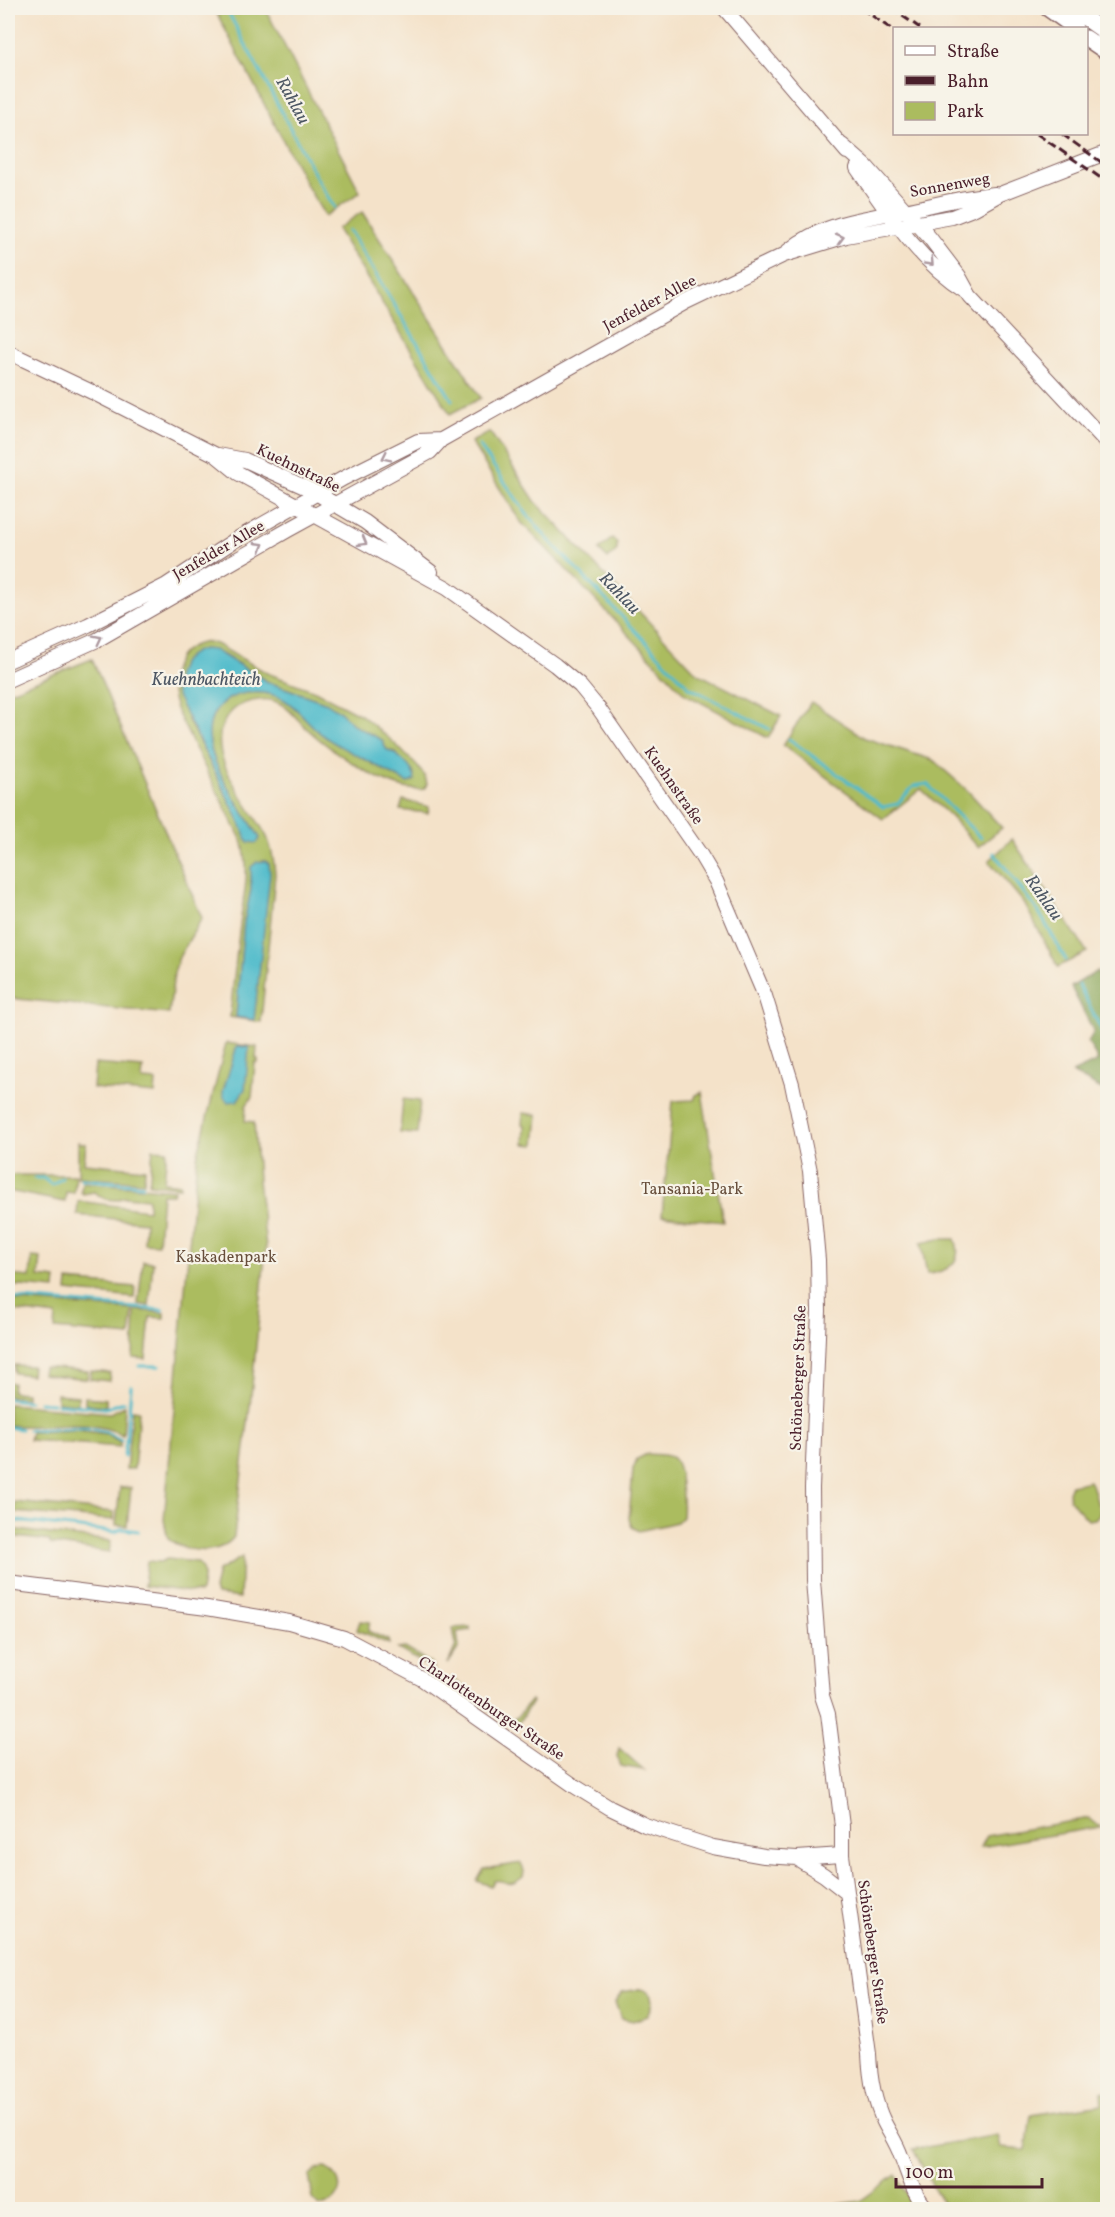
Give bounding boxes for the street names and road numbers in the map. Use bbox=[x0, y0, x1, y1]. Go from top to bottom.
street label: Sonnenweg bbox=[908, 168, 992, 204]
street label: Jenfelder Allee bbox=[599, 270, 701, 338]
street label: Kuehnstraße bbox=[252, 439, 344, 499]
street label: Jenfelder Allee bbox=[169, 516, 269, 586]
street label: Kuehnstraße bbox=[638, 742, 708, 830]
street label: Schöneberger Straße bbox=[785, 1305, 813, 1451]
street label: Charlottenburger Straße bbox=[413, 1652, 569, 1766]
street label: Schöneberger Straße bbox=[851, 1878, 893, 2026]

